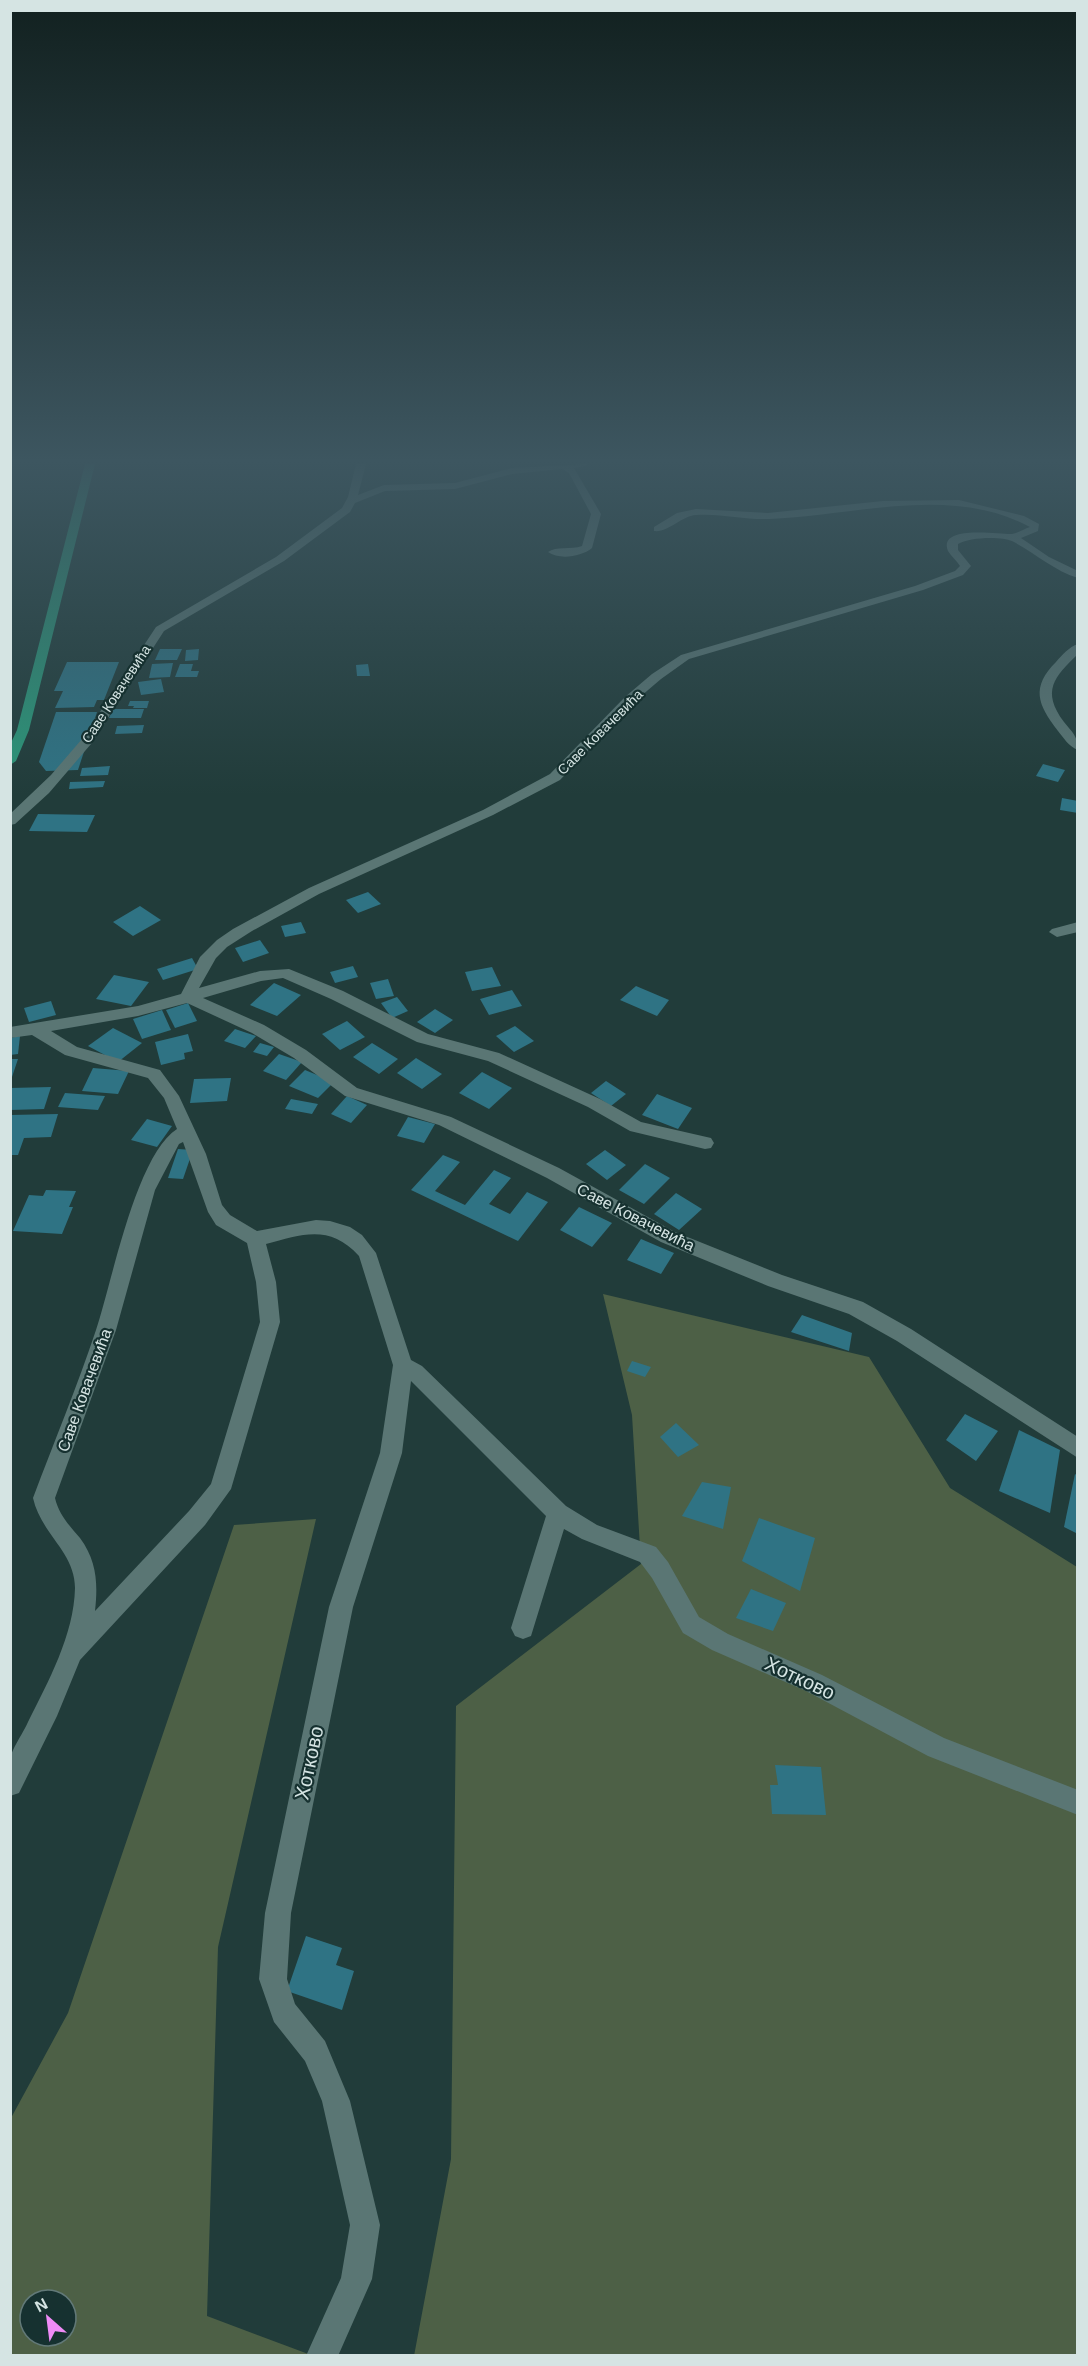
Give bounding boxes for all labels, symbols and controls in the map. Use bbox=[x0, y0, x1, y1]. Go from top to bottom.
street label: Саве Ковачевића bbox=[78, 642, 154, 746]
street label: Саве Ковачевића bbox=[554, 686, 646, 778]
street label: Саве Ковачевића bbox=[574, 1180, 698, 1255]
street label: Саве Ковачевића bbox=[54, 1326, 115, 1454]
street label: Хотково bbox=[762, 1652, 838, 1704]
street label: Хотково bbox=[290, 1724, 328, 1802]
north arrow bbox=[18, 2288, 78, 2348]
text: N bbox=[32, 2295, 50, 2315]

